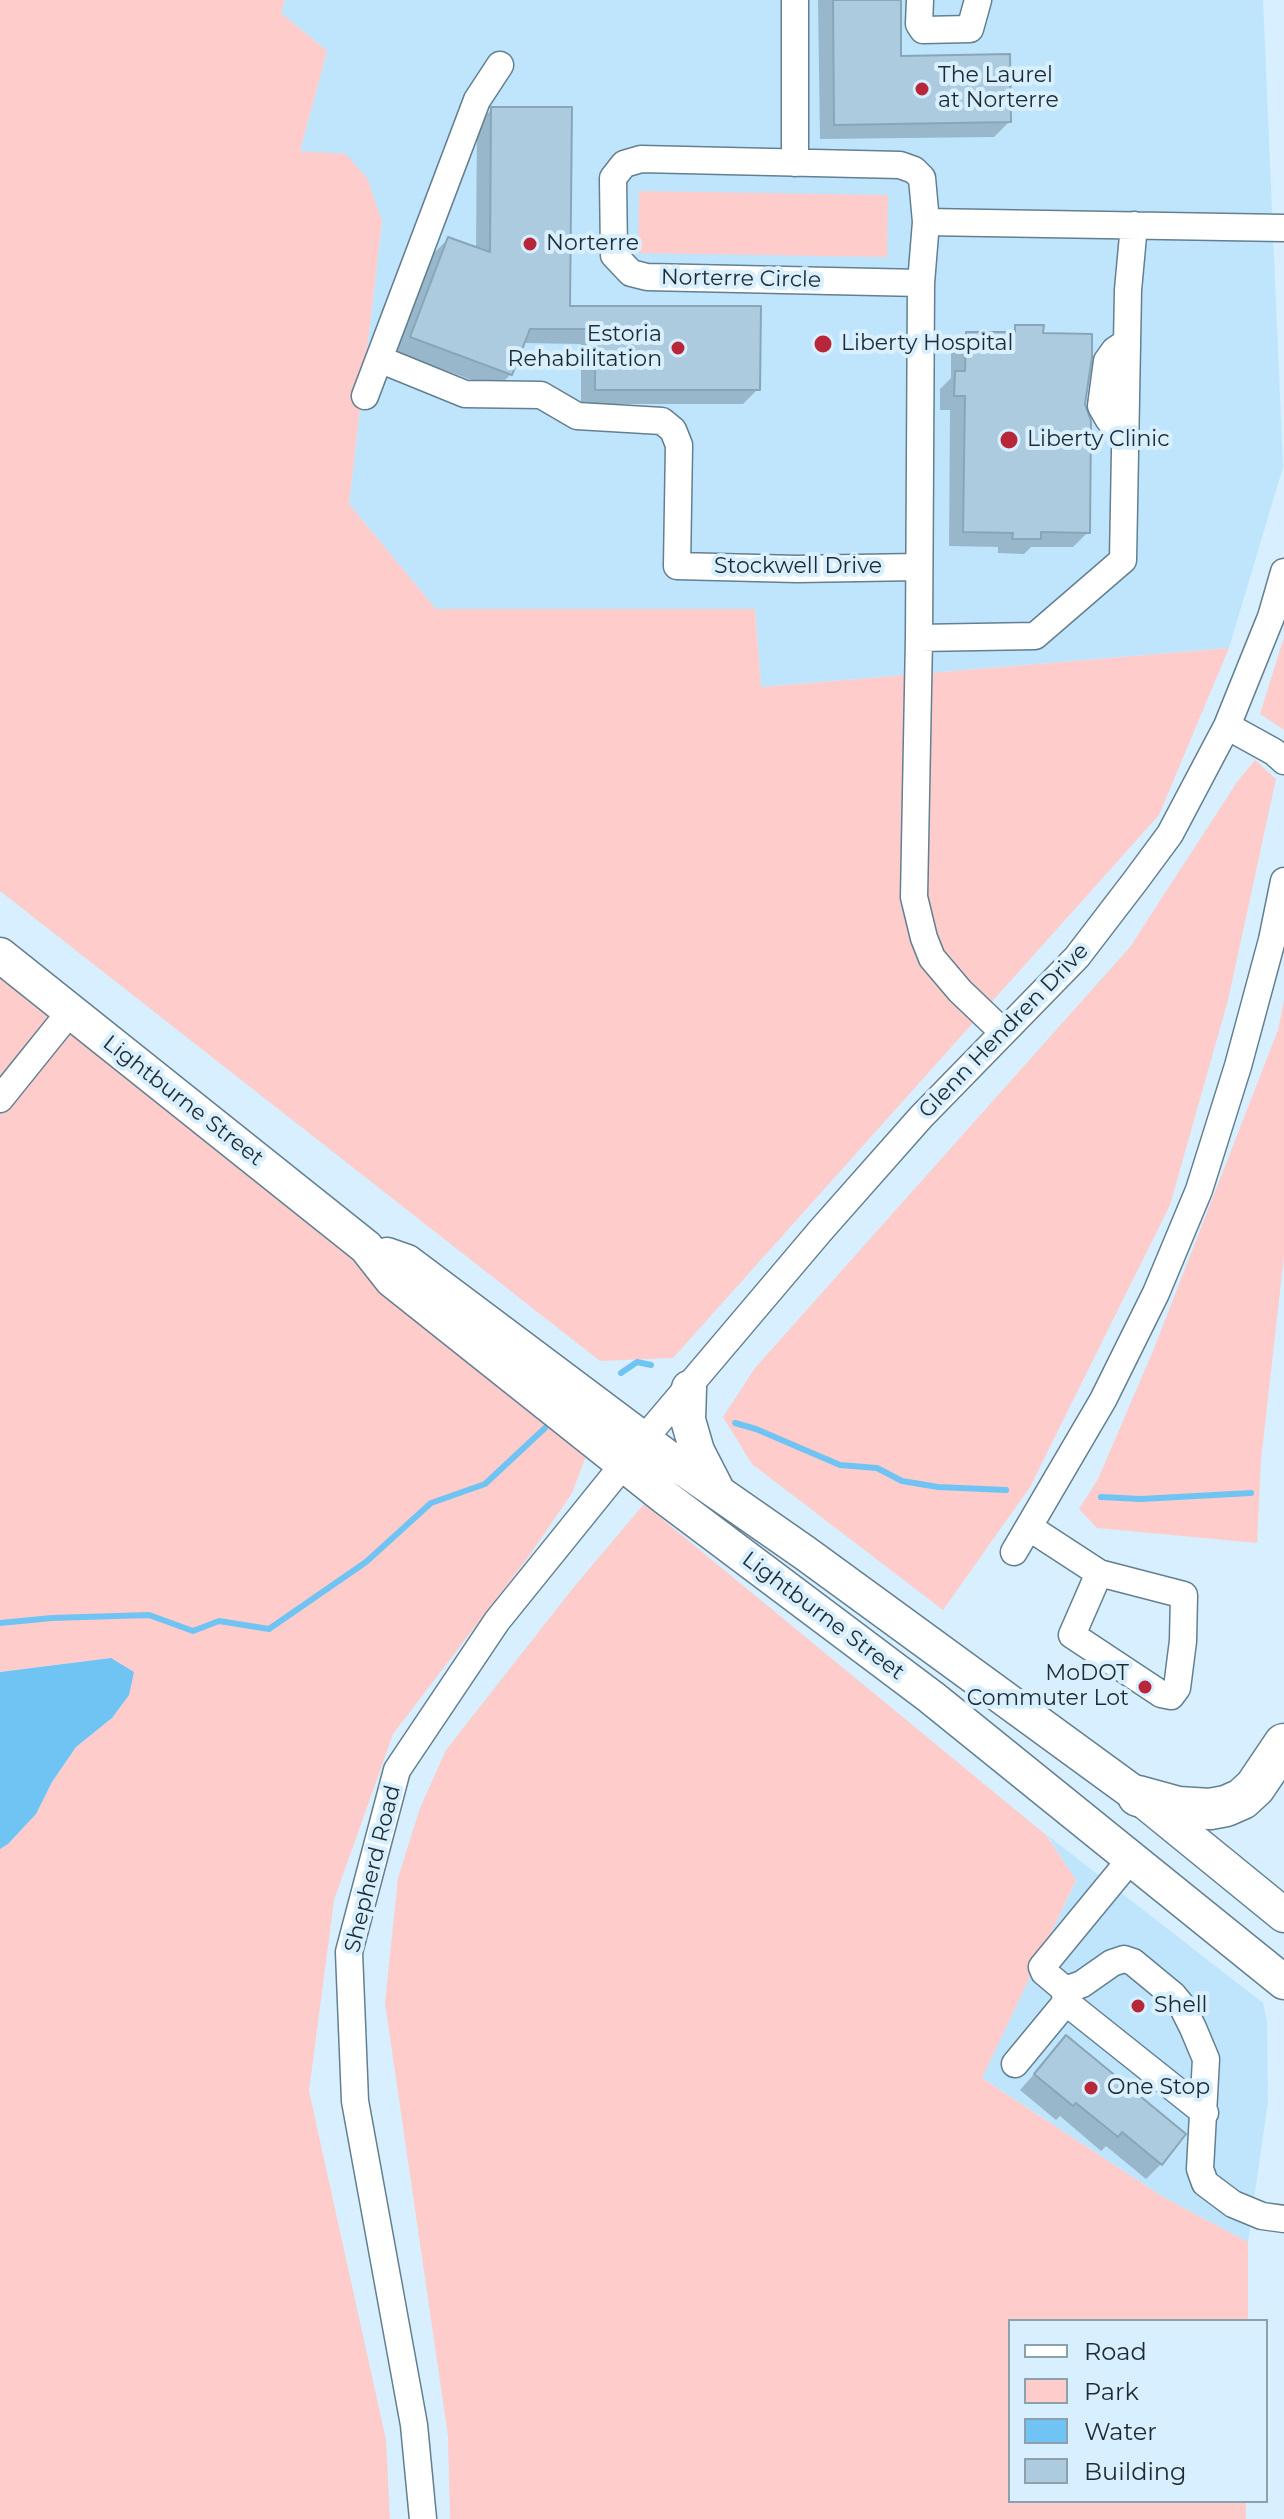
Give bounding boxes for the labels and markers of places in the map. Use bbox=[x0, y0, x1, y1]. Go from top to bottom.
place label: The Laurel at Norterre bbox=[938, 63, 1059, 114]
marker: The Laurel at Norterre bbox=[913, 80, 931, 98]
place label: Norterre bbox=[546, 231, 639, 257]
marker: Norterre bbox=[521, 235, 539, 253]
place label: Estoria Rehabilitation bbox=[507, 322, 662, 374]
place label: Liberty Hospital bbox=[841, 331, 1014, 357]
marker: Liberty Hospital bbox=[812, 333, 834, 355]
marker: Estoria Rehabilitation bbox=[669, 339, 687, 357]
place label: Liberty Clinic bbox=[1027, 427, 1170, 453]
marker: Liberty Clinic bbox=[998, 429, 1020, 451]
place label: MoDOT Commuter Lot bbox=[967, 1661, 1129, 1712]
marker: MoDOT Commuter Lot bbox=[1136, 1678, 1154, 1696]
place label: Shell bbox=[1154, 1993, 1208, 2019]
marker: Shell bbox=[1129, 1997, 1147, 2015]
place label: One Stop bbox=[1107, 2075, 1210, 2101]
marker: One Stop bbox=[1082, 2079, 1100, 2097]

